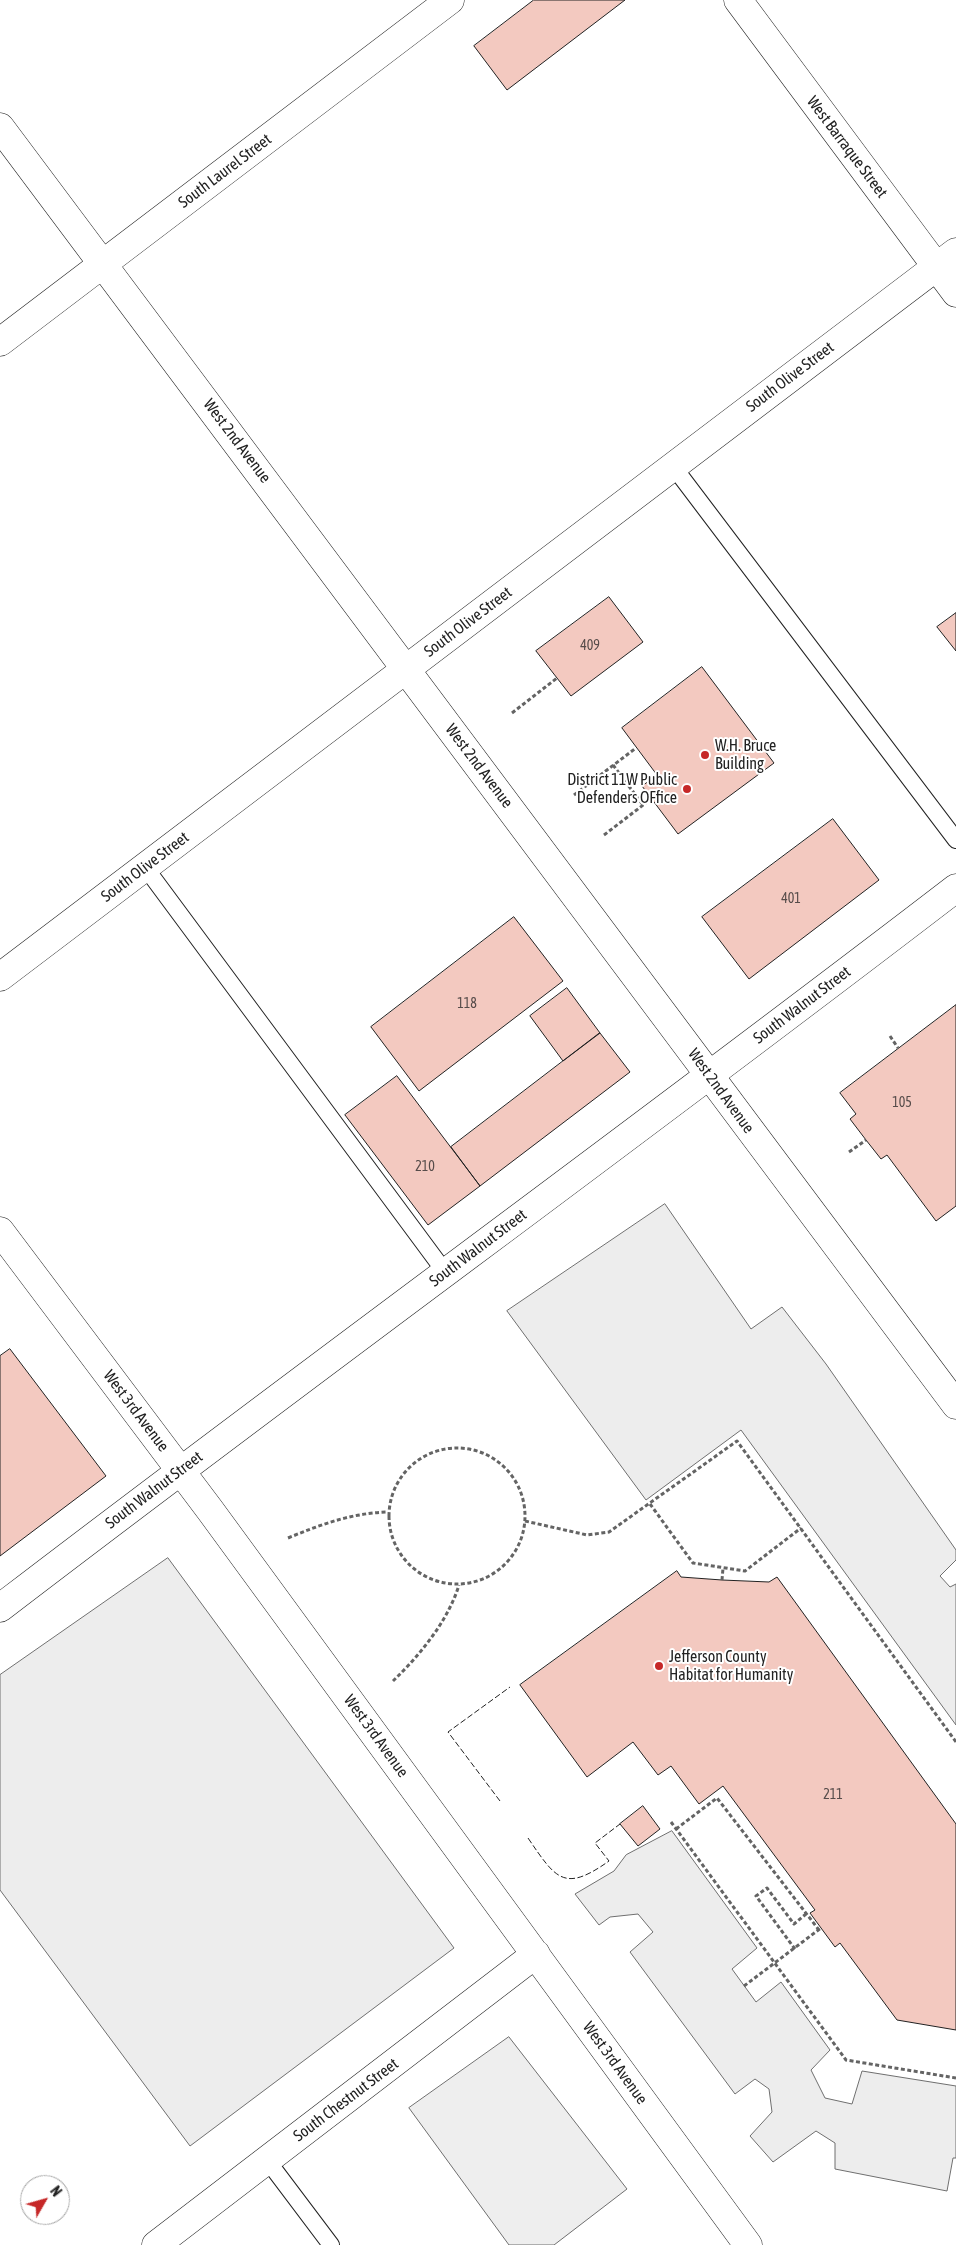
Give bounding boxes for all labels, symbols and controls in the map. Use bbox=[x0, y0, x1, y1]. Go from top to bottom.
street label: West Barraque Street bbox=[803, 92, 891, 202]
street label: South Laurel Street bbox=[175, 130, 275, 212]
street label: South Olive Street bbox=[742, 338, 838, 416]
street label: West 2nd Avenue bbox=[199, 395, 275, 487]
street label: South Olive Street bbox=[420, 583, 516, 661]
house number: 409 bbox=[580, 638, 600, 654]
street label: West 2nd Avenue bbox=[441, 720, 517, 812]
place label: W.H. Bruce Building bbox=[715, 736, 776, 774]
marker: W.H. Bruce Building bbox=[699, 749, 711, 761]
place label: District 11W Public Defenders OFfice bbox=[567, 770, 677, 808]
marker: District 11W Public Defenders OFfice bbox=[681, 783, 693, 795]
street label: South Olive Street bbox=[97, 828, 193, 906]
house number: 401 bbox=[781, 891, 801, 907]
street label: South Walnut Street bbox=[750, 962, 854, 1048]
house number: 118 bbox=[457, 996, 477, 1012]
street label: West 2nd Avenue bbox=[684, 1045, 758, 1137]
house number: 105 bbox=[892, 1095, 912, 1111]
house number: 210 bbox=[415, 1159, 435, 1175]
street label: South Walnut Street bbox=[426, 1205, 530, 1291]
street label: West 3rd Avenue bbox=[99, 1366, 173, 1456]
street label: South Walnut Street bbox=[102, 1447, 206, 1533]
place label: Jefferson County Habitat for Humanity bbox=[669, 1647, 793, 1685]
marker: Jefferson County Habitat for Humanity bbox=[653, 1660, 665, 1672]
street label: West 3rd Avenue bbox=[340, 1691, 412, 1781]
house number: 211 bbox=[823, 1787, 843, 1803]
street label: West 3rd Avenue bbox=[579, 2018, 651, 2108]
street label: South Chestnut Street bbox=[290, 2054, 402, 2146]
north arrow bbox=[20, 2175, 70, 2225]
text: N bbox=[47, 2183, 65, 2200]

